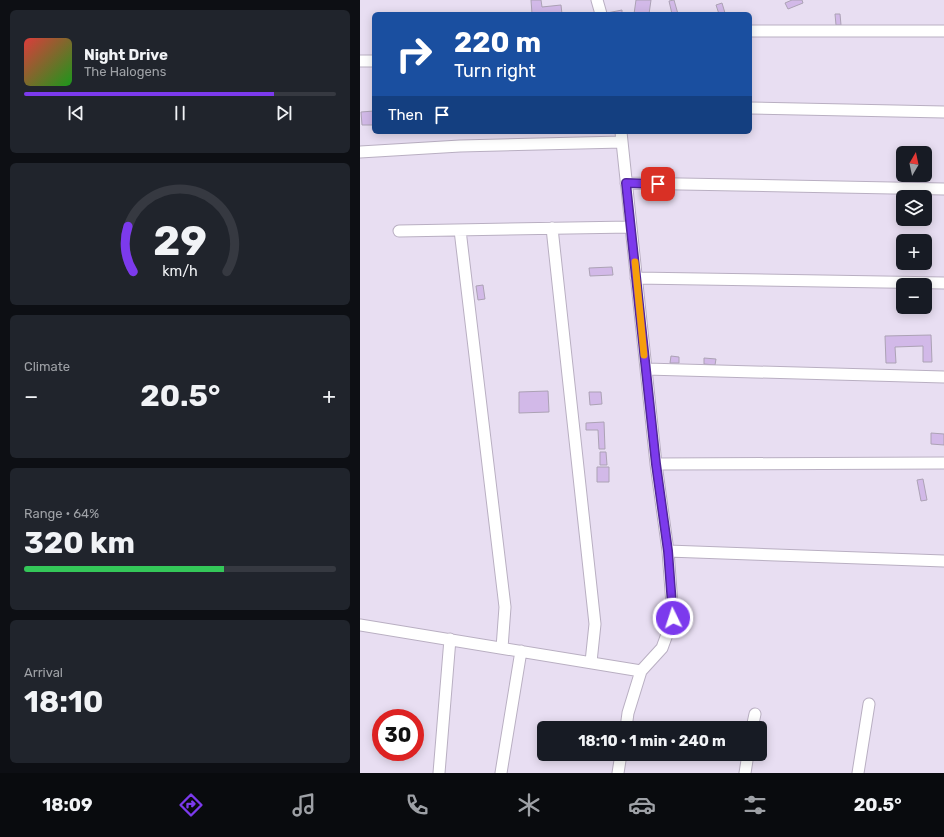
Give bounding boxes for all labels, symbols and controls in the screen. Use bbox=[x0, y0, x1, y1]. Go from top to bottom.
text: 220 m bbox=[454, 26, 541, 59]
icon: right bbox=[388, 28, 440, 80]
text: Night Drive bbox=[84, 46, 168, 64]
text: Turn right bbox=[454, 60, 536, 82]
text: The Halogens bbox=[84, 64, 166, 79]
icon: previous bbox=[65, 102, 87, 124]
icon: pause bbox=[169, 102, 191, 124]
icon: next bbox=[273, 102, 295, 124]
icon: arrive bbox=[431, 104, 453, 126]
text: Then bbox=[388, 106, 423, 124]
north arrow bbox=[896, 146, 932, 182]
map controls bbox=[896, 146, 932, 314]
pin bbox=[641, 167, 675, 201]
icon: arrive bbox=[647, 173, 669, 195]
button: layers bbox=[896, 190, 932, 226]
text: 29 bbox=[153, 216, 207, 265]
button: + bbox=[896, 234, 932, 270]
text: km/h bbox=[162, 262, 198, 279]
button: − bbox=[896, 278, 932, 314]
text: Climate bbox=[24, 359, 70, 374]
text: 20.5° bbox=[140, 378, 220, 414]
text: − bbox=[24, 383, 38, 410]
text: + bbox=[322, 383, 336, 410]
text: Range · 64% bbox=[24, 506, 99, 521]
text: 320 km bbox=[24, 525, 135, 561]
position arrow bbox=[652, 597, 694, 639]
text: Arrival bbox=[24, 665, 63, 680]
text: 18:10 bbox=[24, 684, 103, 720]
speed limit sign: 30 bbox=[372, 709, 424, 761]
text: 18:10 · 1 min · 240 m bbox=[578, 732, 726, 750]
icon: directions bbox=[177, 791, 205, 819]
icon: music bbox=[290, 791, 318, 819]
icon: phone bbox=[403, 791, 431, 819]
icon: climate bbox=[515, 791, 543, 819]
icon: car bbox=[628, 791, 656, 819]
icon: filters bbox=[741, 791, 769, 819]
text: 18:09 bbox=[42, 794, 93, 816]
text: 20.5° bbox=[854, 794, 902, 816]

